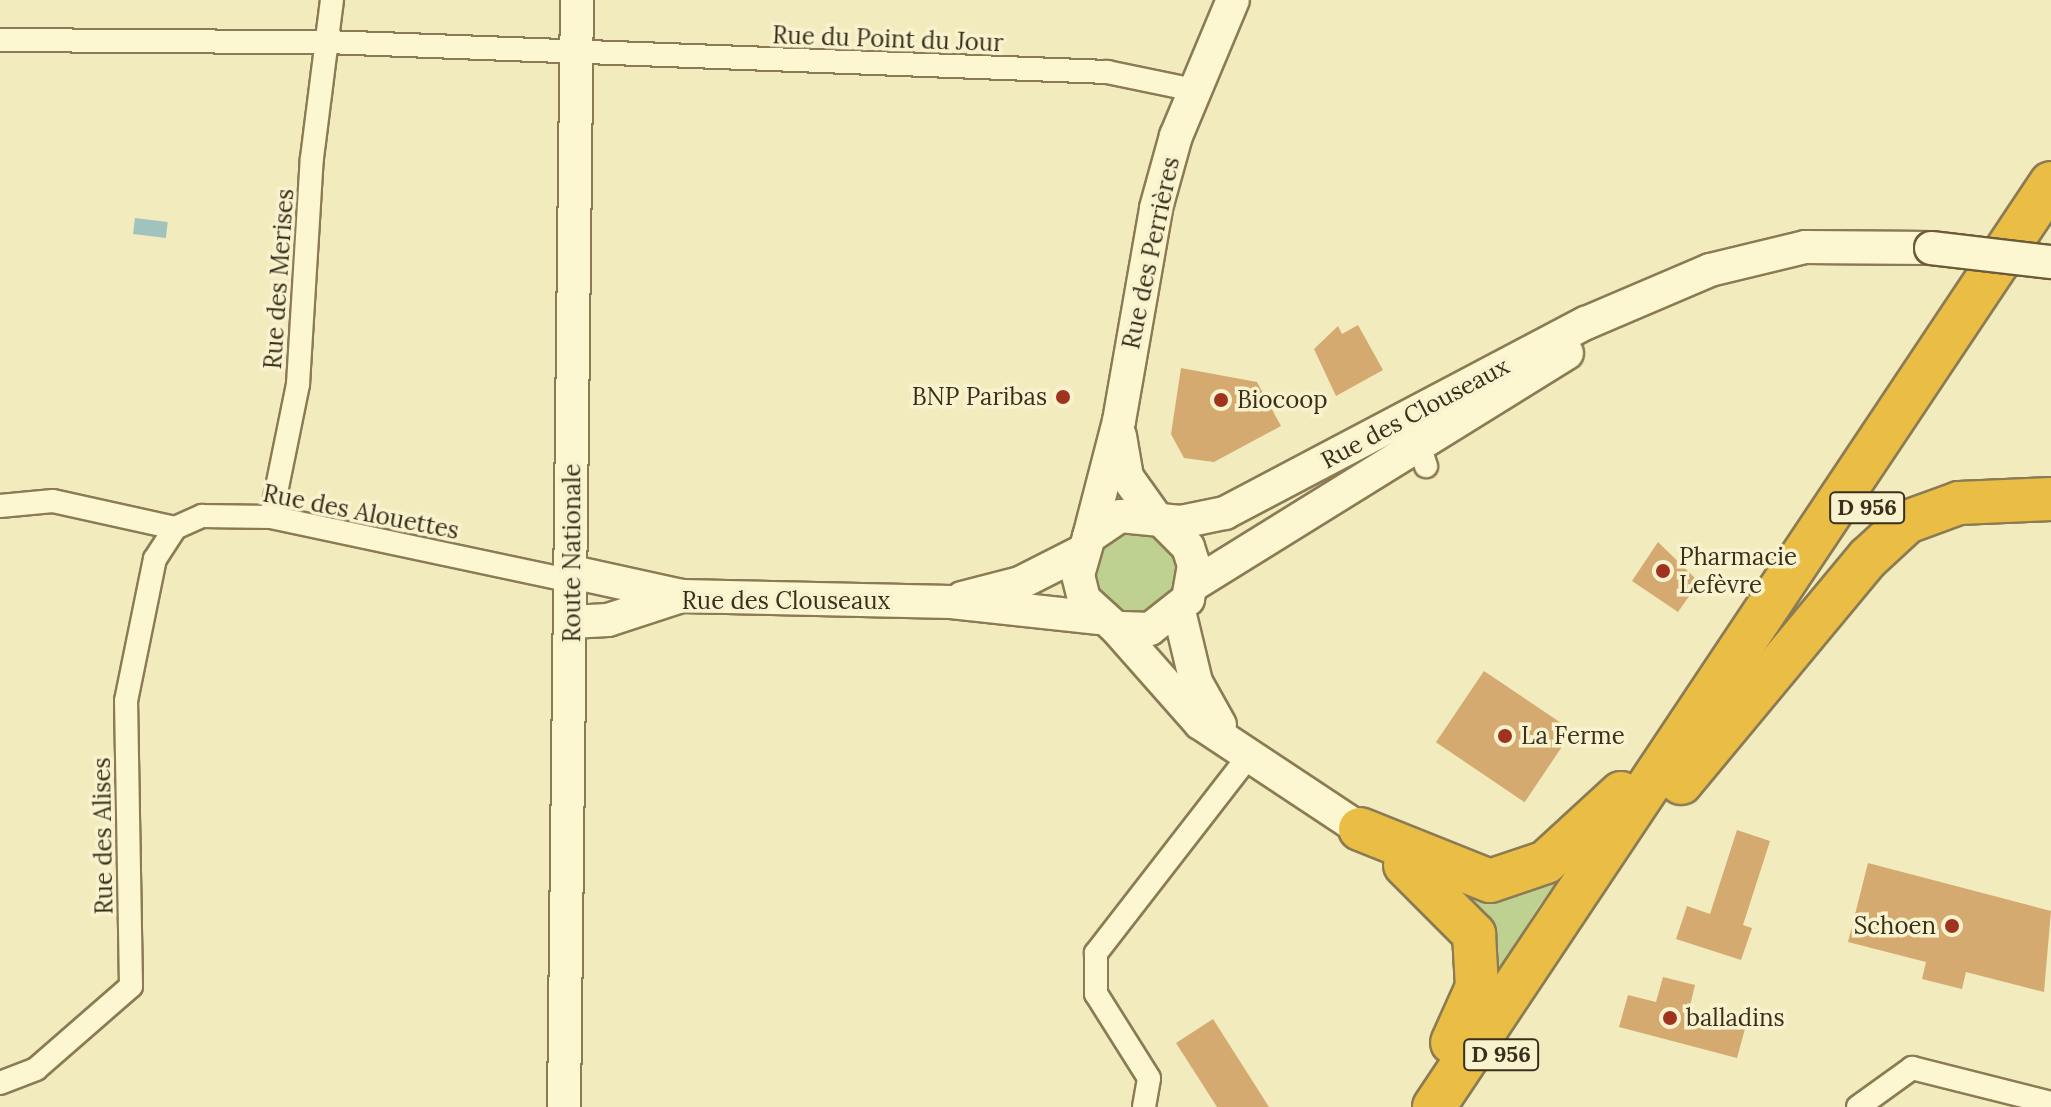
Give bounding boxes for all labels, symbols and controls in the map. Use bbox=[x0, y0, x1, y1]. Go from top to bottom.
street label: Rue du Point du Jour bbox=[772, 21, 1004, 57]
street label: Rue des Perrières bbox=[1117, 154, 1185, 352]
street label: Rue des Merises bbox=[258, 188, 300, 370]
street label: Rue des Clouseaux bbox=[1316, 351, 1514, 475]
place label: BNP Paribas bbox=[912, 383, 1047, 411]
place label: Biocoop bbox=[1237, 386, 1328, 414]
marker: BNP Paribas bbox=[1054, 388, 1072, 406]
marker: Biocoop bbox=[1212, 391, 1230, 409]
street label: Route Nationale bbox=[558, 464, 586, 642]
street label: Rue des Alouettes bbox=[260, 479, 462, 545]
road number: D 956 bbox=[1829, 490, 1905, 526]
place label: Pharmacie Lefèvre bbox=[1679, 543, 1797, 599]
marker: Pharmacie Lefèvre bbox=[1654, 562, 1672, 580]
street label: Rue des Clouseaux bbox=[682, 587, 890, 615]
place label: La Ferme bbox=[1521, 722, 1625, 750]
marker: La Ferme bbox=[1496, 727, 1514, 745]
street label: Rue des Alises bbox=[87, 757, 119, 915]
place label: Schoen bbox=[1854, 912, 1936, 940]
marker: Schoen bbox=[1943, 917, 1961, 935]
place label: balladins bbox=[1686, 1004, 1785, 1032]
marker: balladins bbox=[1661, 1009, 1679, 1027]
road number: D 956 bbox=[1463, 1037, 1539, 1073]

